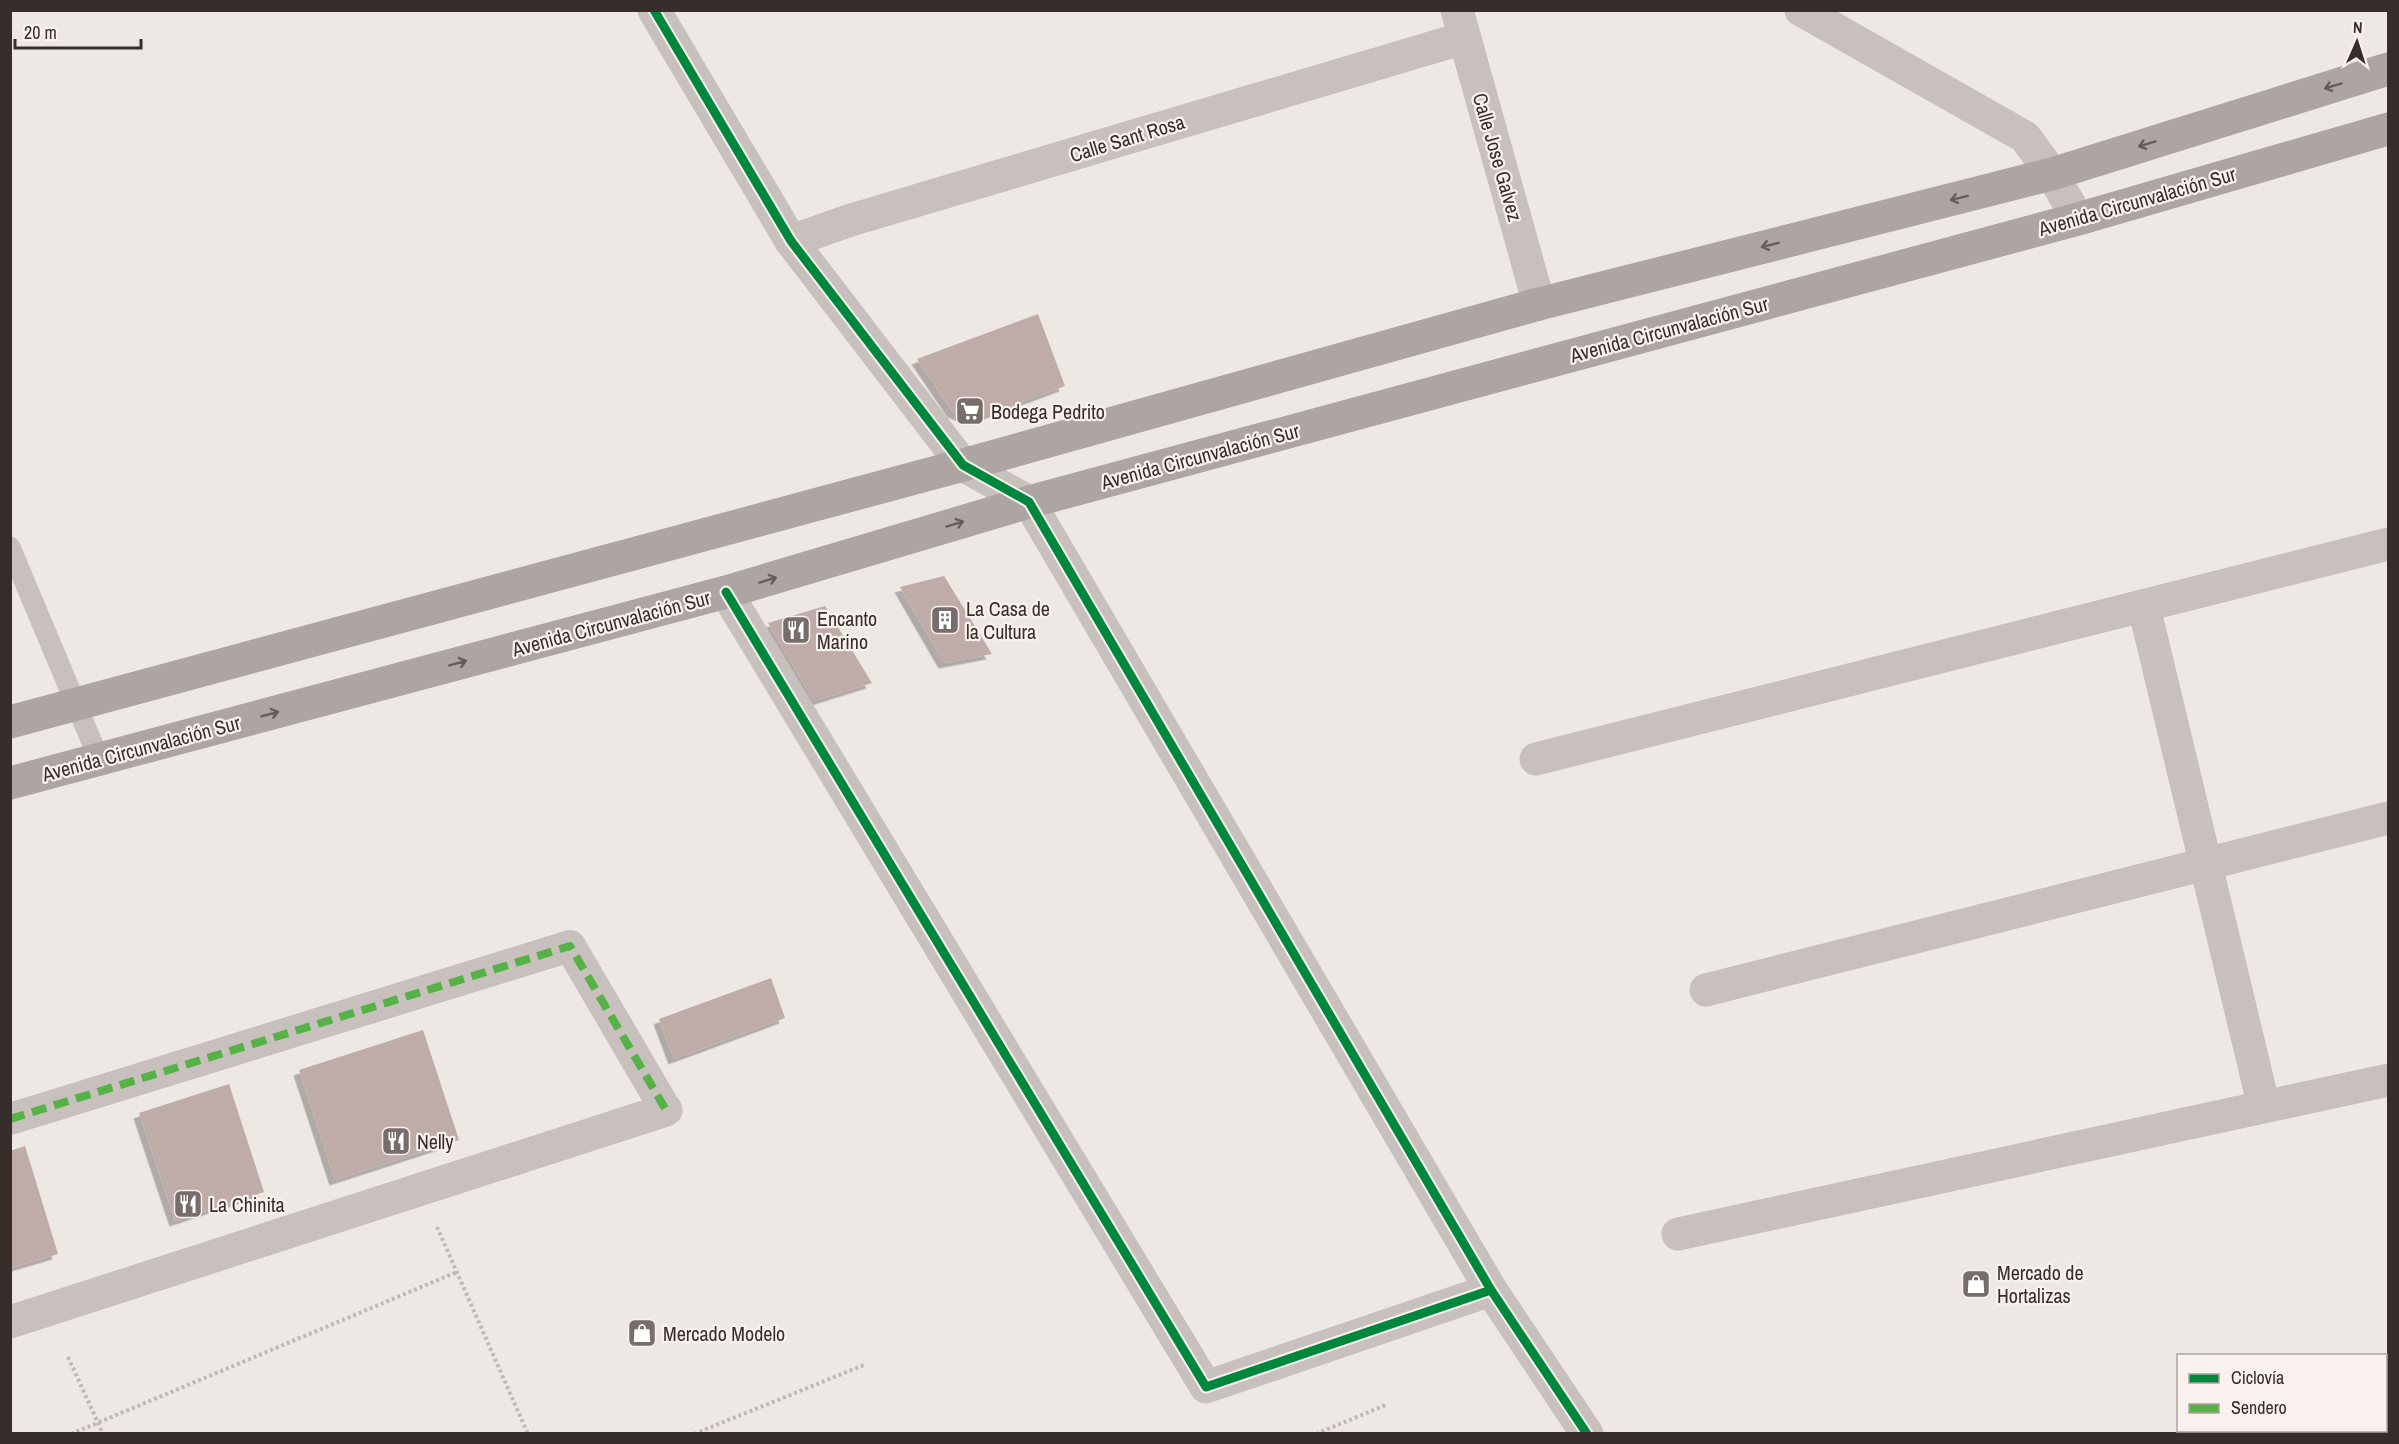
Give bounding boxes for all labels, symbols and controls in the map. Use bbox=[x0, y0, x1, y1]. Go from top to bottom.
scale bar bbox=[15, 12, 141, 50]
north arrow bbox=[2327, 12, 2387, 72]
text: N bbox=[2352, 16, 2363, 38]
text: 20 m bbox=[24, 20, 57, 45]
one-way arrow bbox=[2324, 81, 2343, 92]
street label: Calle Jose Galvez bbox=[1467, 90, 1529, 224]
street label: Calle Sant Rosa bbox=[1066, 108, 1188, 168]
one-way arrow bbox=[2138, 140, 2157, 151]
street label: Avenida Circunvalación Sur bbox=[2034, 160, 2239, 242]
one-way arrow bbox=[1950, 192, 1969, 204]
one-way arrow bbox=[1761, 240, 1780, 252]
street label: Avenida Circunvalación Sur bbox=[1566, 289, 1772, 369]
supermarket icon: Bodega Pedrito bbox=[954, 395, 986, 427]
place label: Bodega Pedrito bbox=[991, 398, 1105, 425]
street label: Avenida Circunvalación Sur bbox=[1097, 416, 1303, 496]
one-way arrow bbox=[945, 518, 964, 529]
one-way arrow bbox=[758, 574, 777, 585]
street label: Avenida Circunvalación Sur bbox=[508, 583, 714, 663]
place label: La Casa de la Cultura bbox=[966, 595, 1050, 645]
building icon: La Casa de la Cultura bbox=[929, 604, 961, 636]
place label: Encanto Marino bbox=[817, 605, 877, 655]
restaurant icon: Encanto Marino bbox=[780, 614, 812, 646]
one-way arrow bbox=[449, 657, 468, 669]
one-way arrow bbox=[260, 707, 279, 719]
street label: Avenida Circunvalación Sur bbox=[38, 708, 244, 788]
restaurant icon: Nelly bbox=[380, 1125, 412, 1157]
place label: Nelly bbox=[417, 1128, 454, 1155]
restaurant icon: La Chinita bbox=[172, 1188, 204, 1220]
place label: La Chinita bbox=[209, 1191, 285, 1218]
place label: Mercado de Hortalizas bbox=[1997, 1259, 2084, 1309]
shop icon: Mercado de Hortalizas bbox=[1960, 1268, 1992, 1300]
shop icon: Mercado Modelo bbox=[626, 1317, 658, 1349]
place label: Mercado Modelo bbox=[663, 1320, 785, 1347]
legend bbox=[2177, 1354, 2387, 1432]
text: Ciclovía bbox=[2231, 1365, 2284, 1390]
text: Sendero bbox=[2231, 1395, 2287, 1420]

